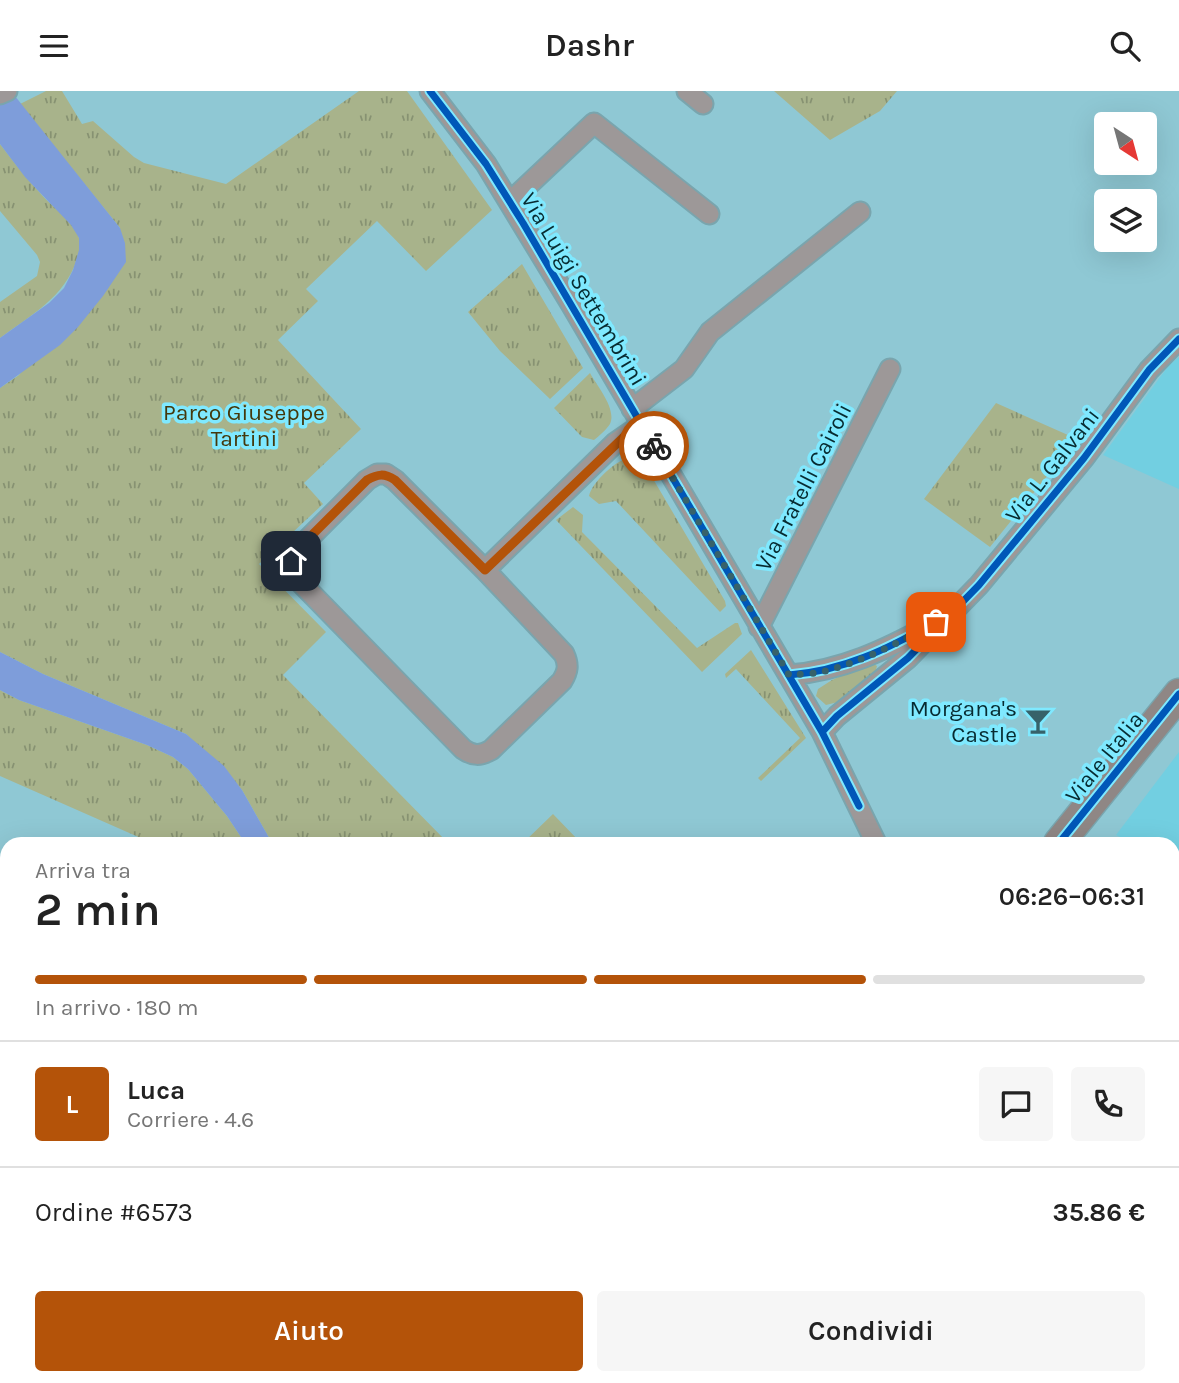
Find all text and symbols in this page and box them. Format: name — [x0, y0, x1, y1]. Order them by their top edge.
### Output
icon: menu — [35, 27, 73, 65]
text: Dashr — [545, 27, 634, 64]
icon: search — [1106, 27, 1144, 65]
north arrow — [1094, 112, 1157, 175]
map controls — [1094, 112, 1157, 252]
street label: Via Luigi Settembrini — [515, 188, 652, 391]
button: layers — [1094, 189, 1157, 252]
park label: Parco Giuseppe Tartini — [163, 399, 325, 452]
street label: Via Fratelli Cairoli — [750, 399, 857, 576]
street label: Via L. Galvani — [1000, 403, 1105, 528]
courier — [619, 411, 689, 481]
icon: bike — [635, 427, 673, 465]
pin — [261, 531, 321, 591]
icon: home — [272, 542, 310, 580]
pin — [906, 592, 966, 652]
icon: bag — [917, 603, 955, 641]
place label: Morgana's Castle — [910, 695, 1017, 748]
bar icon: Morgana's Castle — [1023, 706, 1053, 736]
street label: Viale Italia — [1059, 706, 1149, 809]
text: Arriva tra — [35, 857, 131, 884]
text: 06:26–06:31 — [999, 881, 1145, 912]
text: 2 min — [35, 883, 161, 937]
text: In arrivo · 180 m — [35, 994, 198, 1021]
button: chat — [979, 1067, 1053, 1141]
button: phone — [1071, 1067, 1145, 1141]
text: Luca — [127, 1075, 185, 1106]
text: L — [66, 1089, 78, 1120]
text: Corriere · 4.6 — [127, 1106, 254, 1133]
text: Ordine #6573 — [35, 1197, 193, 1228]
text: 35.86 € — [1052, 1197, 1145, 1228]
button: Aiuto — [35, 1291, 583, 1371]
button: Condividi — [597, 1291, 1145, 1371]

